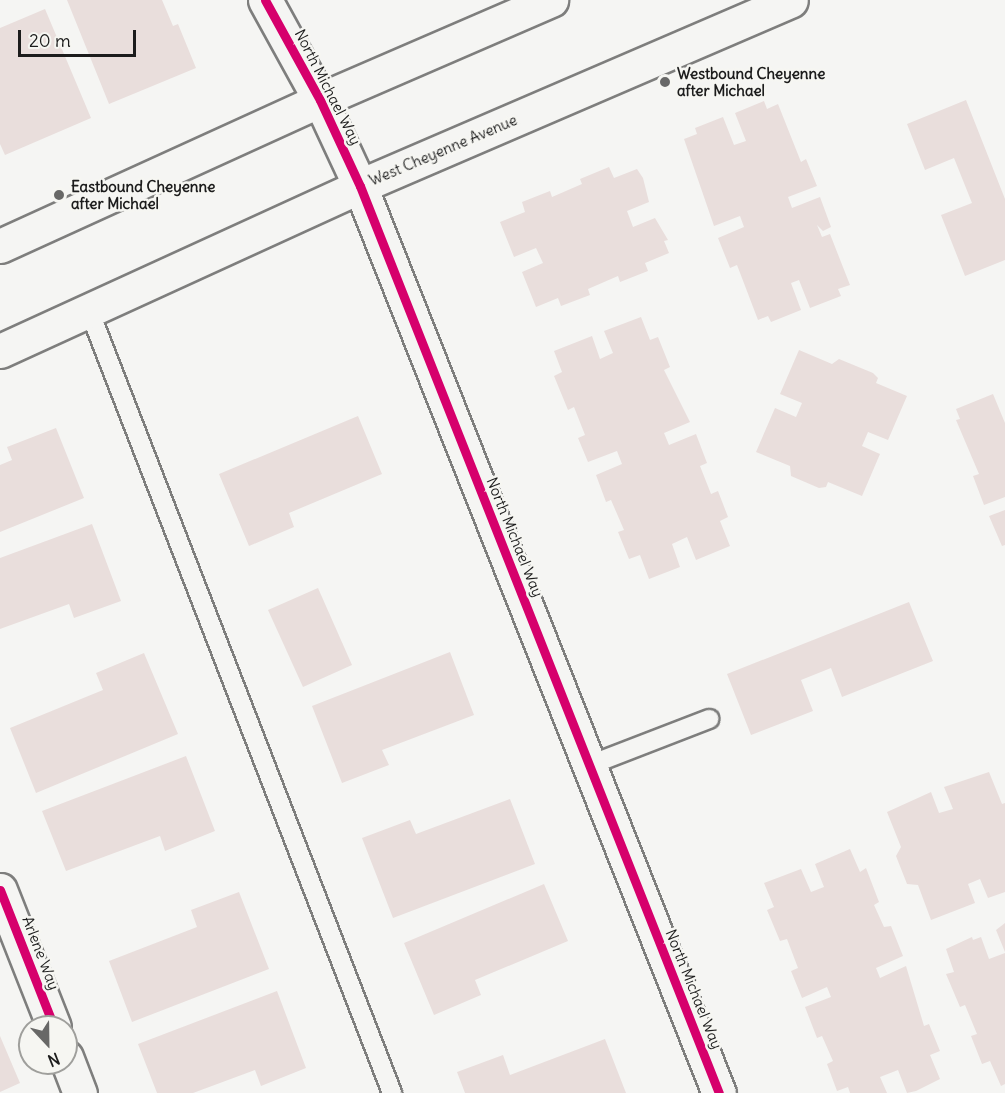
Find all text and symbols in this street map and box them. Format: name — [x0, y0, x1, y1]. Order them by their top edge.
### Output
scale bar — [21, 18, 140, 56]
street label: North Michael Way — [291, 26, 365, 148]
text: 20 m — [29, 29, 71, 52]
place label: Westbound Cheyenne after Michael — [677, 64, 825, 99]
marker: Westbound Cheyenne after Michael — [658, 75, 672, 89]
street label: West Cheyenne Avenue — [366, 111, 520, 189]
place label: Eastbound Cheyenne after Michael — [71, 177, 215, 212]
marker: Eastbound Cheyenne after Michael — [52, 188, 66, 202]
street label: North Michael Way — [483, 475, 547, 599]
street label: Arlene Way — [19, 914, 63, 992]
street label: North Michael Way — [662, 927, 726, 1051]
north arrow — [18, 1015, 78, 1075]
text: N — [45, 1048, 63, 1071]

